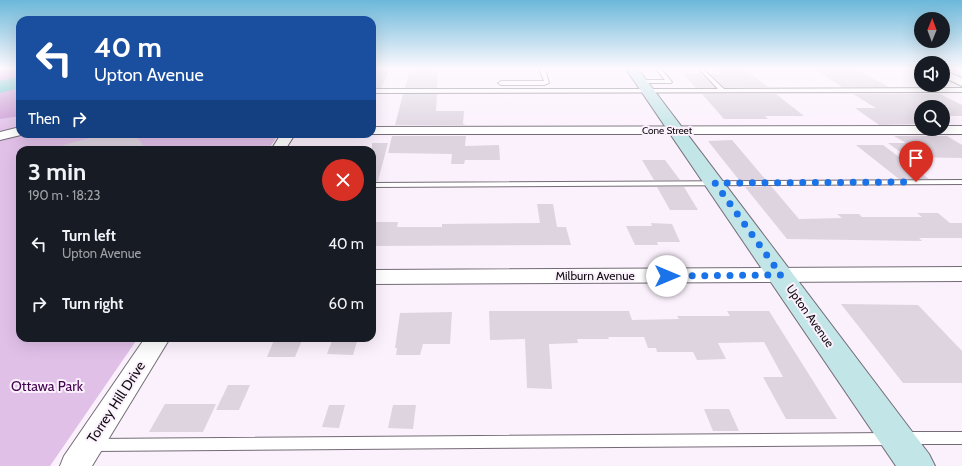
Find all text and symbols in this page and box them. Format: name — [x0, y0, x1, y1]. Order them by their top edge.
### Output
north arrow — [914, 12, 950, 48]
map controls — [914, 12, 950, 136]
text: 40 m — [94, 30, 162, 64]
icon: left — [28, 32, 80, 84]
button: sound — [914, 56, 950, 92]
text: Upton Avenue — [94, 64, 204, 86]
button: search — [914, 100, 950, 136]
icon: right — [68, 108, 90, 130]
text: Then — [28, 110, 60, 128]
street label: Cone Street — [642, 124, 693, 137]
pin — [899, 141, 933, 182]
icon: arrive — [905, 147, 927, 169]
text: 3 min — [28, 157, 86, 186]
button: close — [322, 159, 364, 201]
text: 190 m · 18:23 — [28, 187, 101, 203]
text: Turn left — [62, 227, 116, 245]
icon: left — [28, 233, 50, 255]
text: 40 m — [328, 235, 364, 253]
text: Upton Avenue — [62, 245, 141, 261]
position arrow — [646, 255, 688, 297]
street label: Milburn Avenue — [555, 268, 635, 283]
street label: Upton Avenue — [783, 281, 838, 350]
icon: right — [28, 293, 50, 315]
text: Turn right — [62, 295, 123, 313]
text: 60 m — [328, 295, 364, 313]
street label: Torrey Hill Drive — [83, 358, 149, 446]
park label: Ottawa Park — [11, 377, 84, 395]

